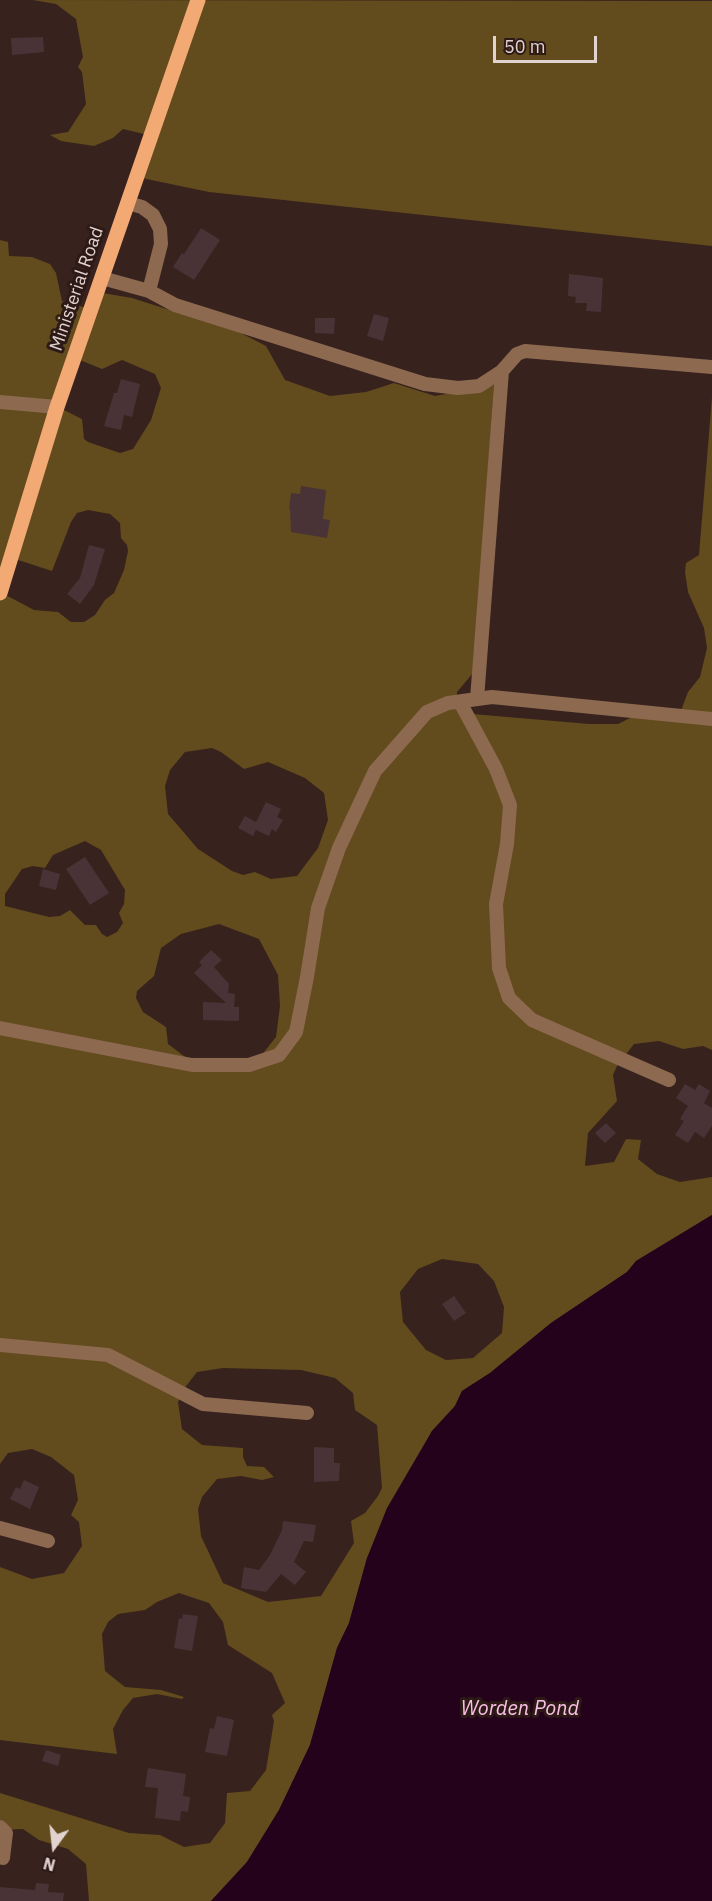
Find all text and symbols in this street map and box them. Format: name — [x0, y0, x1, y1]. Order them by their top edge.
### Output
scale bar — [496, 24, 600, 62]
text: 50 m — [504, 35, 546, 58]
street label: Ministerial Road — [46, 224, 108, 354]
water label: Worden Pond — [461, 1697, 579, 1721]
north arrow — [24, 1817, 84, 1877]
text: N — [41, 1853, 58, 1876]

